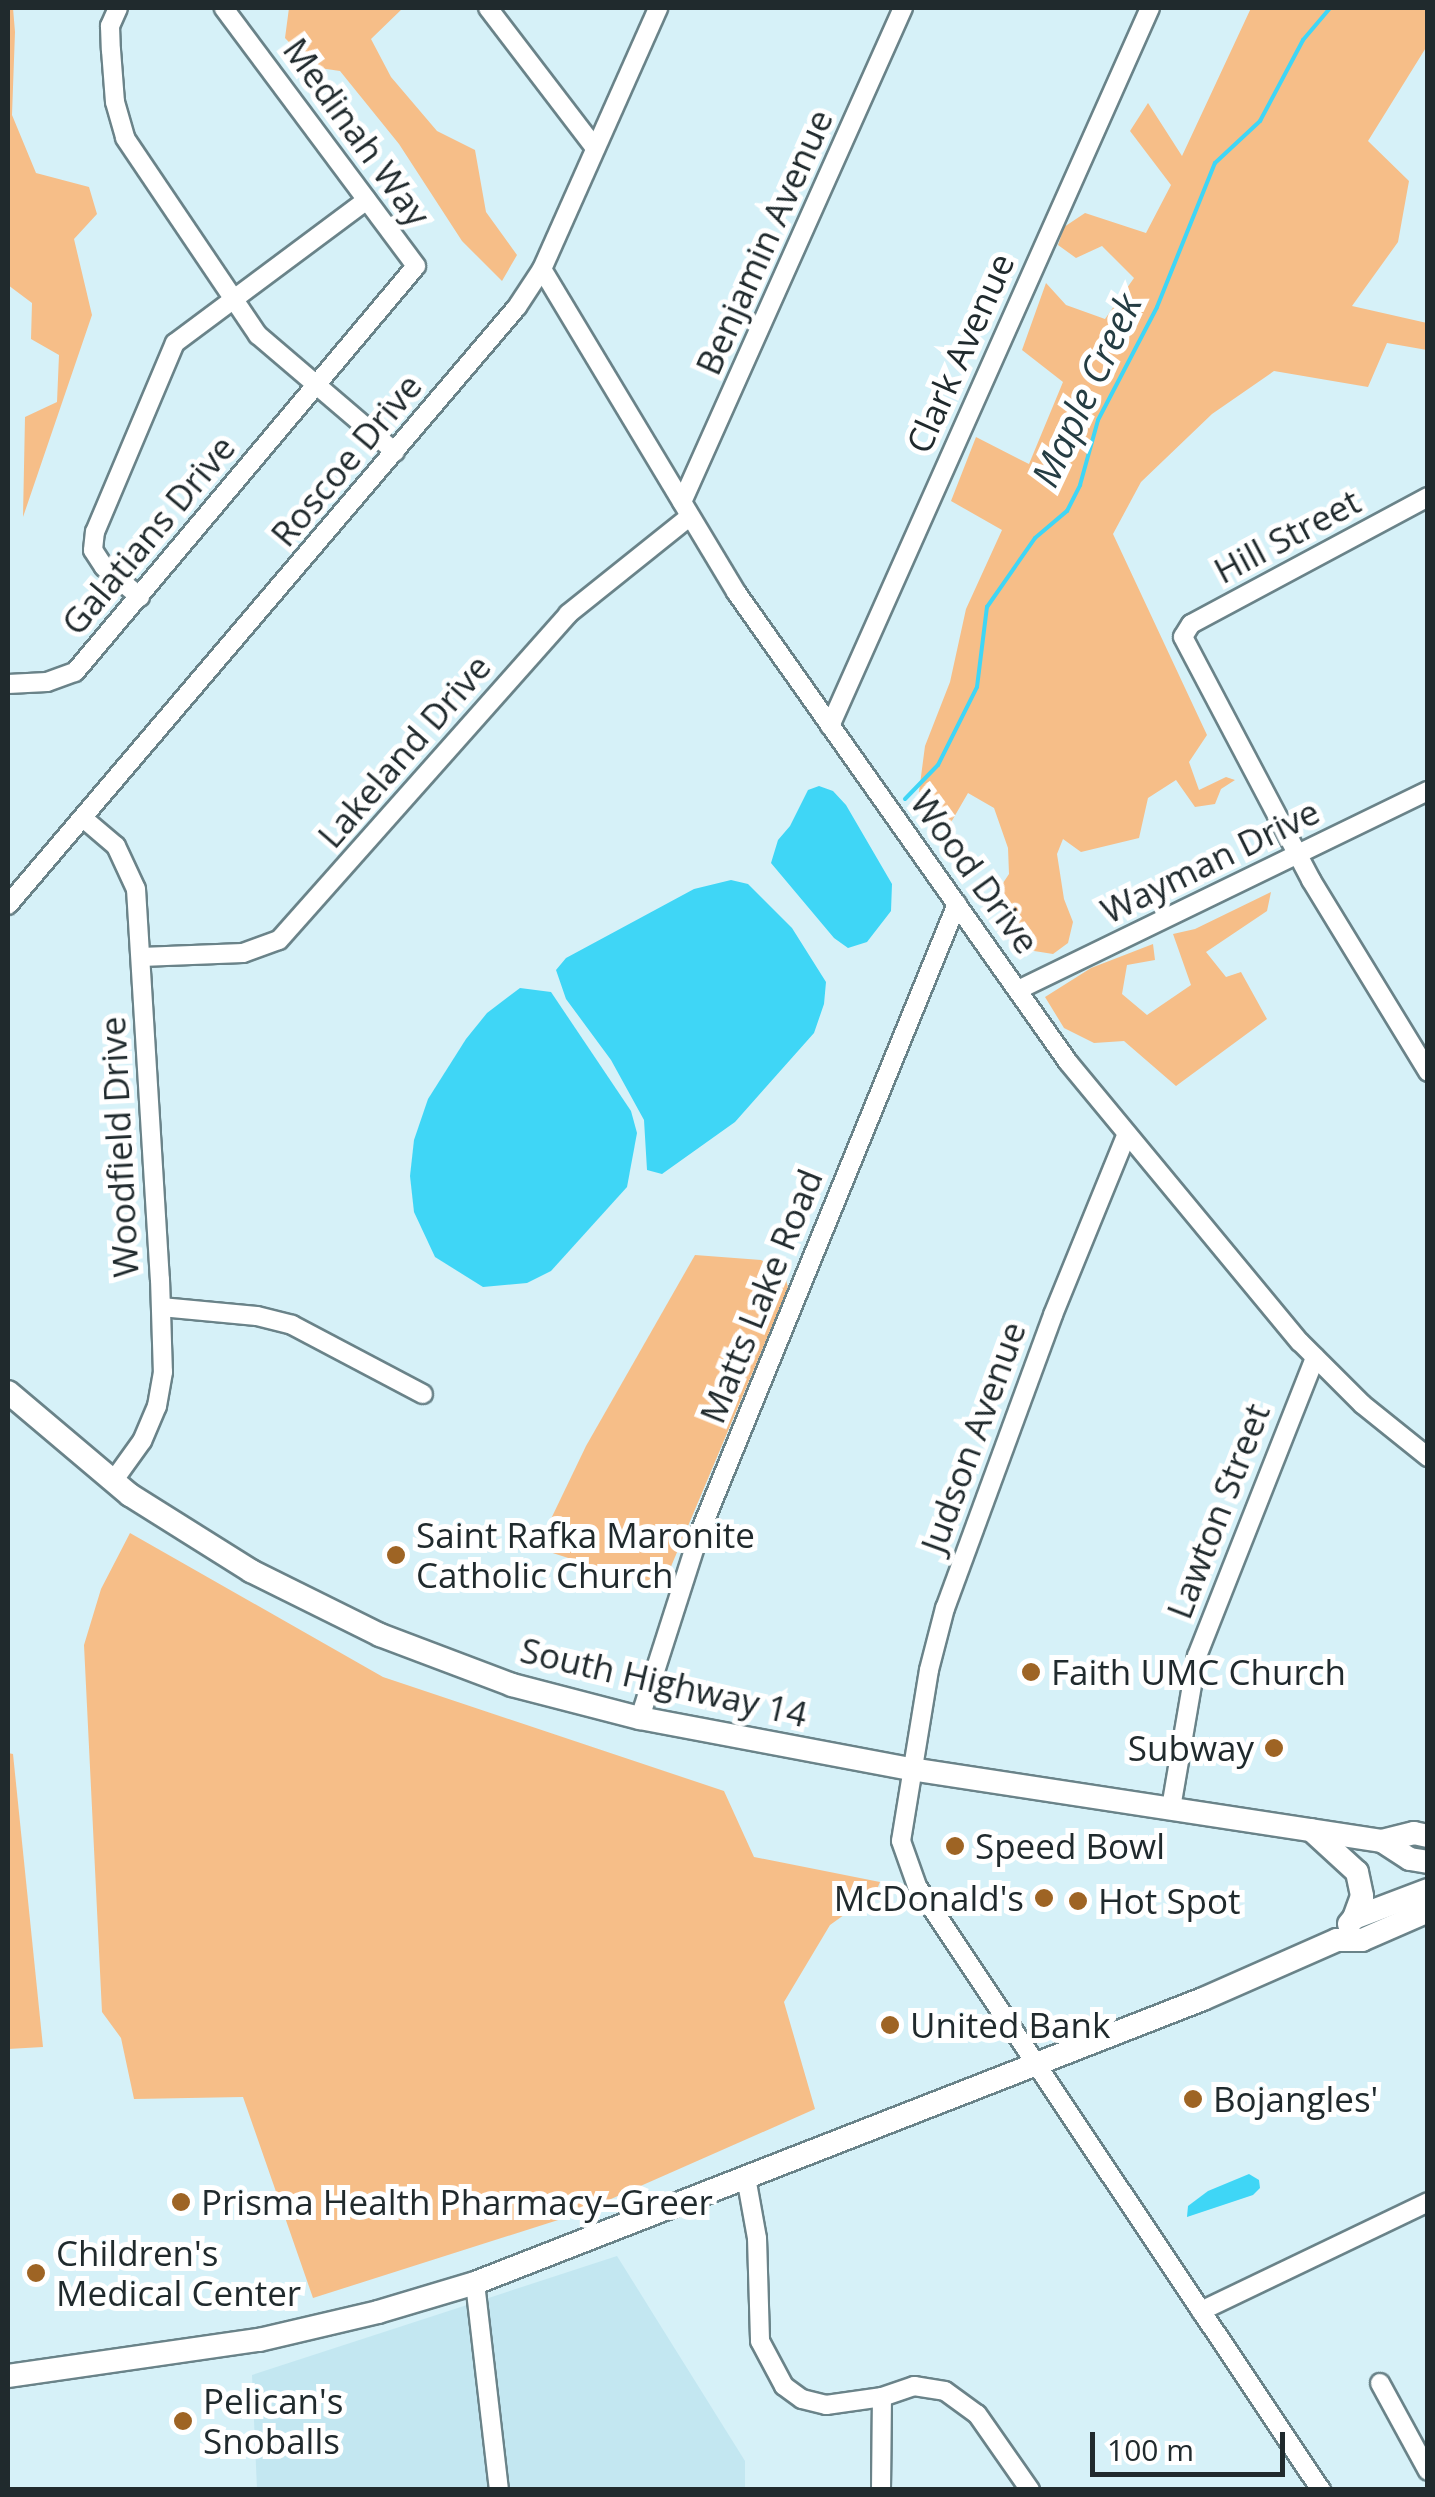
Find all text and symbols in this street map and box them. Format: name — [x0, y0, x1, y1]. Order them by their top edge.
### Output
street label: Medinah Way — [275, 30, 439, 234]
street label: Benjamin Avenue — [687, 103, 841, 381]
street label: Clark Avenue — [897, 247, 1023, 459]
water label: Maple Creek — [1022, 286, 1150, 494]
street label: Roscoe Drive — [262, 365, 430, 555]
street label: Galatians Drive — [53, 427, 243, 643]
street label: Hill Street — [1207, 480, 1367, 592]
street label: Lakeland Drive — [309, 646, 499, 856]
street label: Wood Drive — [902, 783, 1048, 961]
street label: Wayman Drive — [1094, 790, 1326, 932]
street label: Woodfield Drive — [91, 1016, 147, 1278]
street label: Matts Lake Road — [691, 1163, 831, 1429]
street label: Judson Avenue — [912, 1316, 1034, 1558]
street label: Lawton Street — [1158, 1398, 1278, 1624]
place label: Saint Rafka Maronite Catholic Church — [416, 1514, 755, 1596]
marker: Saint Rafka Maronite Catholic Church — [385, 1544, 407, 1566]
street label: South Highway 14 — [516, 1629, 812, 1735]
place label: Faith UMC Church — [1051, 1651, 1346, 1693]
marker: Faith UMC Church — [1020, 1661, 1042, 1683]
place label: Subway — [1128, 1727, 1254, 1769]
marker: Subway — [1263, 1737, 1285, 1759]
place label: Speed Bowl — [975, 1825, 1165, 1867]
marker: Speed Bowl — [944, 1835, 966, 1857]
place label: McDonald's — [834, 1877, 1024, 1919]
place label: Hot Spot — [1098, 1880, 1241, 1922]
marker: McDonald's — [1033, 1887, 1055, 1909]
marker: Hot Spot — [1067, 1890, 1089, 1912]
place label: United Bank — [910, 2004, 1110, 2046]
marker: United Bank — [879, 2014, 901, 2036]
place label: Bojangles' — [1213, 2078, 1378, 2120]
marker: Bojangles' — [1182, 2088, 1204, 2110]
place label: Prisma Health Pharmacy–Greer — [201, 2181, 713, 2223]
marker: Prisma Health Pharmacy–Greer — [170, 2191, 192, 2213]
place label: Children's Medical Center — [56, 2232, 301, 2314]
marker: Children's Medical Center — [25, 2262, 47, 2284]
place label: Pelican's Snoballs — [203, 2380, 343, 2462]
marker: Pelican's Snoballs — [172, 2410, 194, 2432]
scale bar — [1095, 2412, 1290, 2474]
text: 100 m — [1107, 2429, 1194, 2470]

